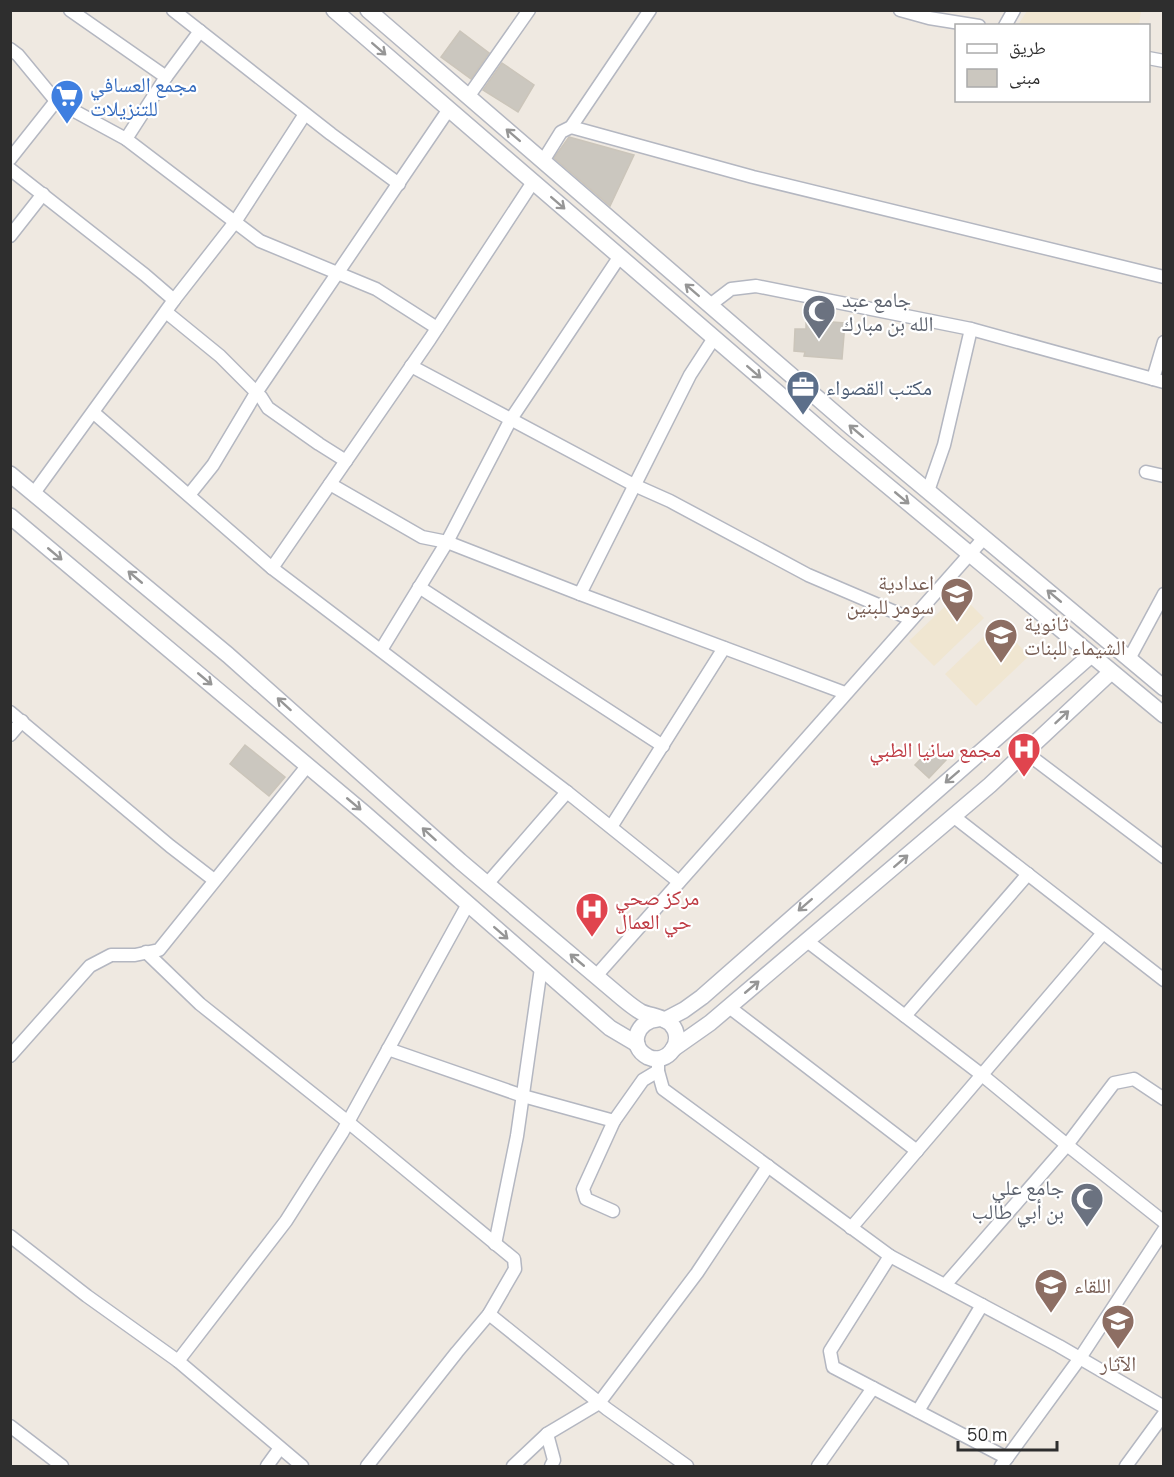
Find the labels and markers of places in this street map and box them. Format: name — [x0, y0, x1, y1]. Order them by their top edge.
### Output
place label: مجمع العسافي للتنزيلات — [90, 70, 197, 122]
supermarket icon: مجمع العسافي للتنزيلات — [49, 78, 85, 125]
place label: جامع عبد الله بن مبارك — [842, 285, 933, 337]
mosque icon: جامع عبد الله بن مبارك — [801, 293, 837, 340]
office icon: مكتب القصواء — [785, 369, 821, 416]
place label: مكتب القصواء — [826, 373, 932, 401]
place label: اعدادية سومر للبنين — [846, 568, 934, 620]
school or university icon: اعدادية سومر للبنين — [939, 576, 975, 623]
place label: ثانوية الشيماء للبنات — [1024, 609, 1126, 661]
school or university icon: ثانوية الشيماء للبنات — [983, 617, 1019, 664]
hospital icon: مجمع سانيا الطبي — [1006, 731, 1042, 778]
place label: مجمع سانيا الطبي — [869, 735, 1001, 766]
place label: مركز صحي حي العمال — [615, 883, 699, 938]
hospital icon: مركز صحي حي العمال — [574, 891, 610, 938]
place label: جامع علي بن أبي طالب — [972, 1173, 1064, 1228]
mosque icon: جامع علي بن أبي طالب — [1069, 1181, 1105, 1228]
school or university icon: اللقاء — [1033, 1267, 1069, 1314]
place label: اللقاء — [1074, 1271, 1111, 1299]
school or university icon: الآثار — [1100, 1303, 1136, 1350]
place label: الآثار — [1099, 1349, 1136, 1377]

